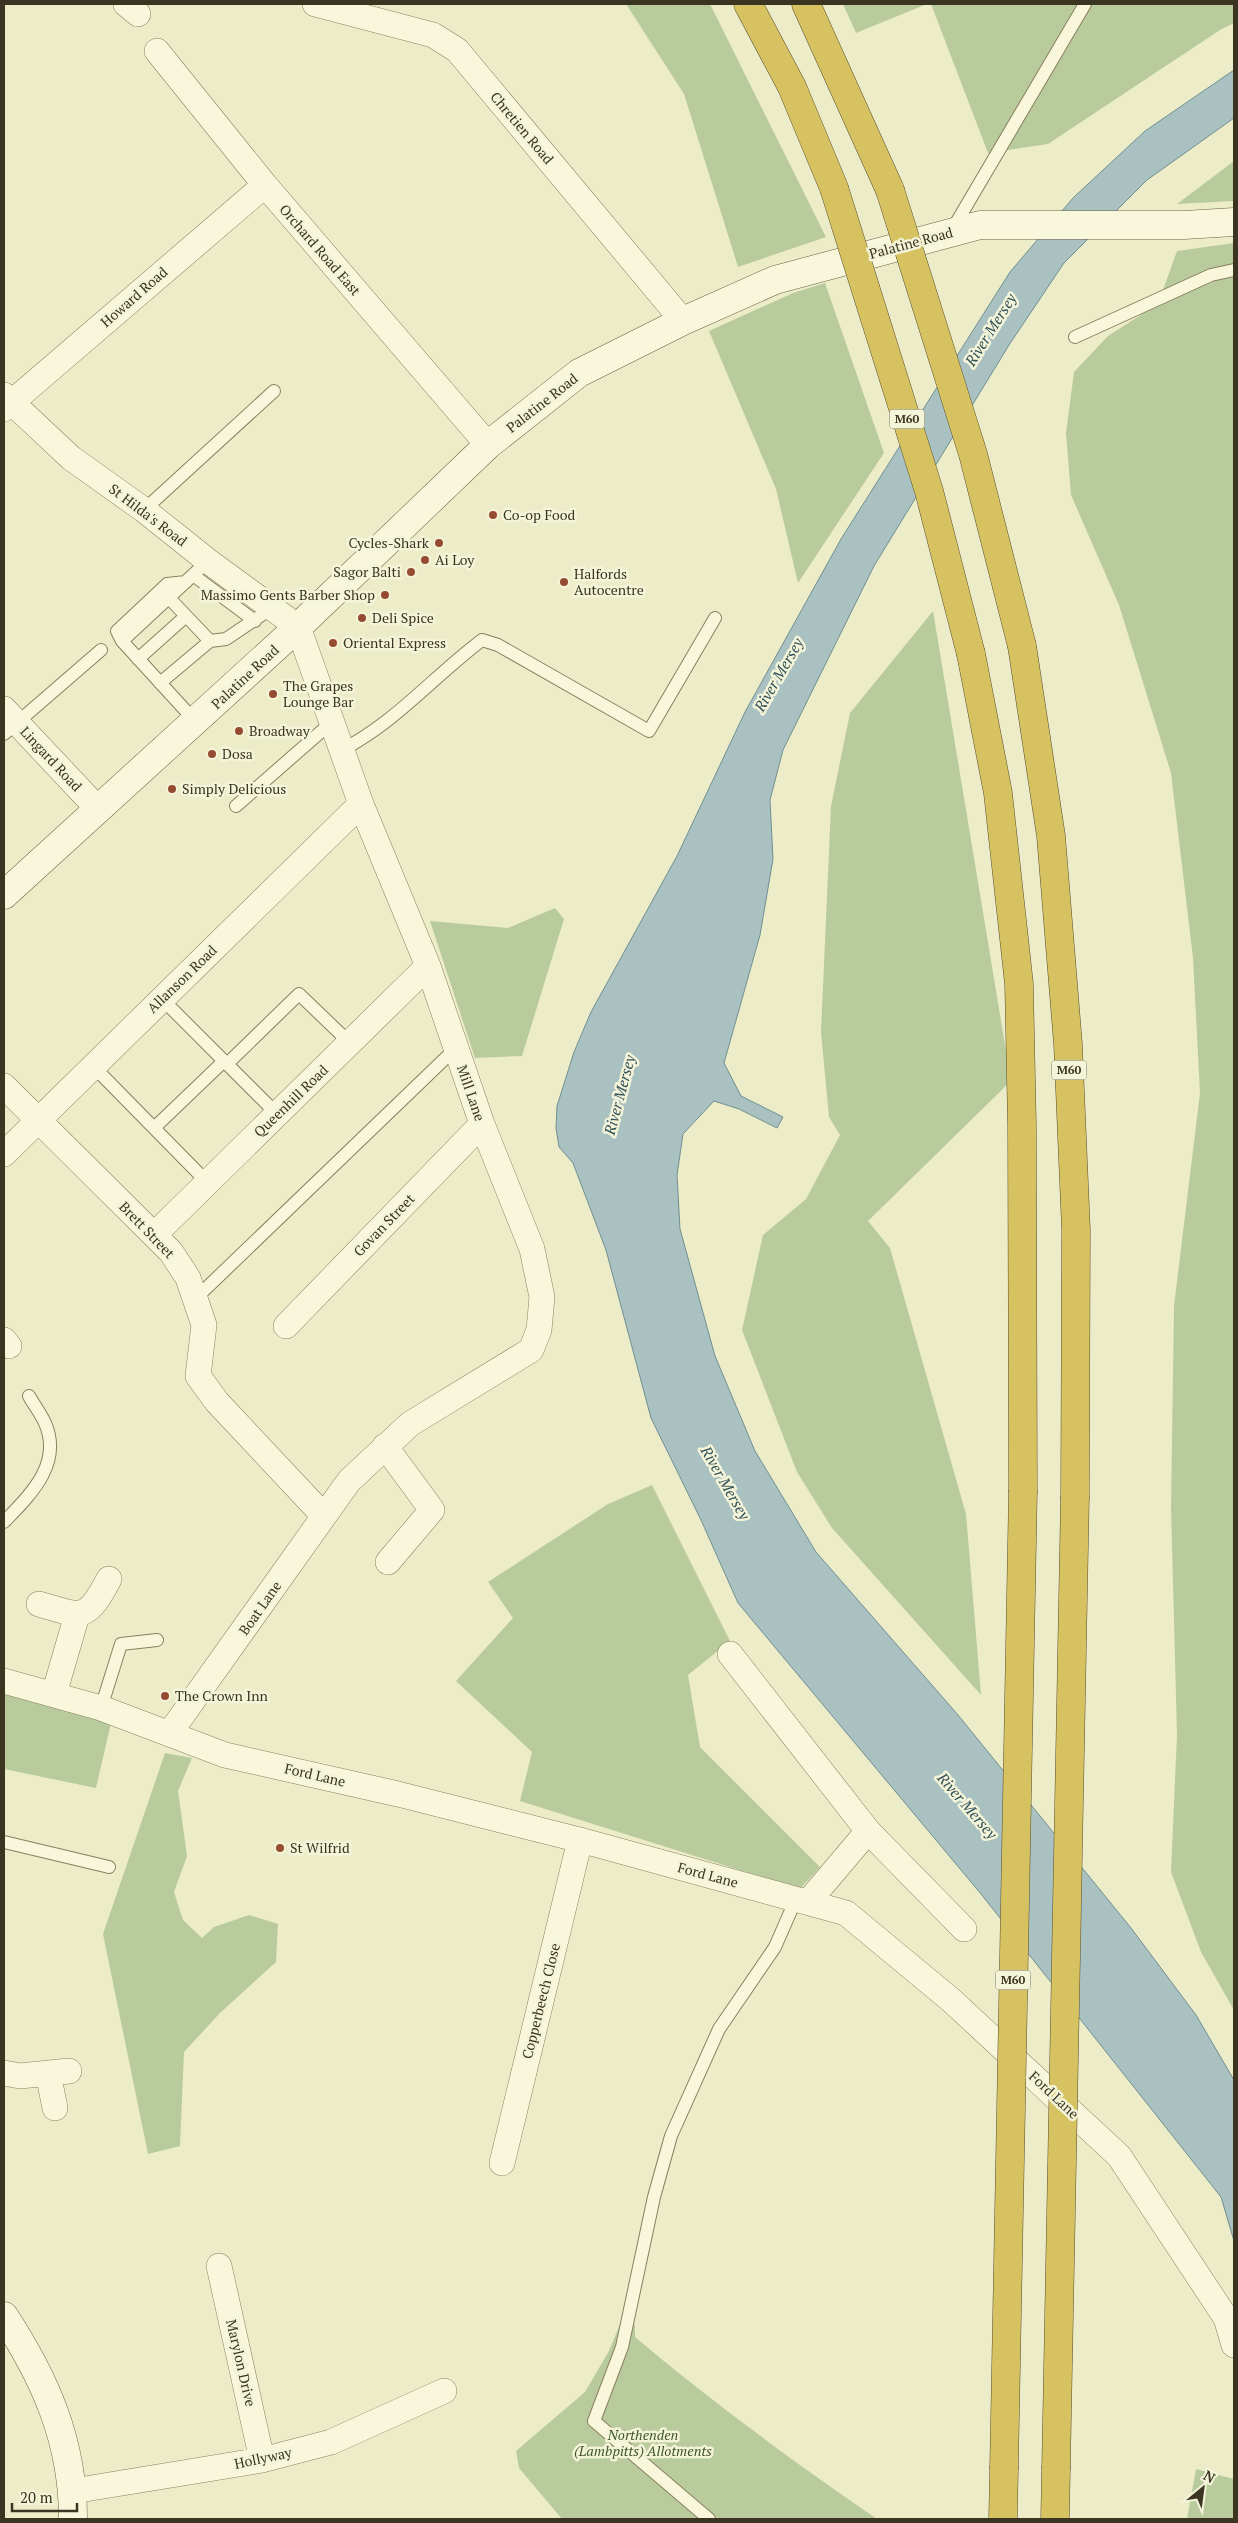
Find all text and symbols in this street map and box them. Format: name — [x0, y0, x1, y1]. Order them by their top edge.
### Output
street label: Chretien Road — [486, 87, 558, 168]
street label: Orchard Road East — [275, 200, 366, 300]
street label: Palatine Road — [867, 222, 955, 263]
street label: Howard Road — [96, 262, 171, 331]
water label: River Mersey — [959, 289, 1021, 370]
street label: Palatine Road — [502, 368, 582, 437]
road number: M60 — [890, 409, 924, 428]
street label: St Hilda's Road — [105, 479, 191, 550]
place label: Co-op Food — [503, 505, 576, 524]
marker: Co-op Food — [487, 509, 499, 521]
place label: Cycles-Shark — [348, 533, 430, 552]
marker: Cycles-Shark — [433, 537, 445, 549]
place label: Ai Loy — [435, 550, 475, 569]
marker: Ai Loy — [419, 554, 431, 566]
place label: Sagor Balti — [333, 562, 401, 581]
place label: Halfords Autocentre — [574, 564, 644, 599]
marker: Sagor Balti — [405, 566, 417, 578]
marker: Halfords Autocentre — [558, 576, 570, 588]
place label: Massimo Gents Barber Shop — [201, 585, 375, 604]
marker: Massimo Gents Barber Shop — [379, 589, 391, 601]
place label: Deli Spice — [372, 608, 434, 627]
marker: Deli Spice — [356, 612, 368, 624]
place label: Oriental Express — [343, 633, 446, 652]
water label: River Mersey — [749, 633, 808, 716]
marker: Oriental Express — [327, 637, 339, 649]
street label: Palatine Road — [207, 640, 283, 713]
place label: The Grapes Lounge Bar — [283, 676, 354, 711]
marker: The Grapes Lounge Bar — [267, 688, 279, 700]
place label: Broadway — [249, 721, 311, 740]
street label: Lingard Road — [16, 722, 87, 795]
marker: Broadway — [233, 725, 245, 737]
place label: Dosa — [222, 744, 253, 763]
marker: Dosa — [206, 748, 218, 760]
place label: Simply Delicious — [182, 779, 286, 798]
marker: Simply Delicious — [166, 783, 178, 795]
street label: Allanson Road — [143, 940, 221, 1017]
water label: River Mersey — [599, 1052, 640, 1138]
street label: Queenhill Road — [249, 1060, 332, 1141]
road number: M60 — [1052, 1060, 1086, 1080]
street label: Mill Lane — [453, 1062, 490, 1123]
street label: Govan Street — [349, 1189, 419, 1260]
street label: Brett Street — [115, 1197, 180, 1263]
water label: River Mersey — [696, 1441, 756, 1524]
street label: Boat Lane — [234, 1577, 285, 1639]
place label: The Crown Inn — [175, 1686, 268, 1705]
marker: The Crown Inn — [159, 1690, 171, 1702]
street label: Ford Lane — [283, 1758, 347, 1791]
water label: River Mersey — [933, 1767, 1003, 1844]
place label: St Wilfrid — [290, 1838, 350, 1857]
marker: St Wilfrid — [274, 1842, 286, 1854]
street label: Ford Lane — [676, 1857, 741, 1892]
street label: Copperbeech Close — [517, 1941, 564, 2061]
road number: M60 — [996, 1970, 1030, 1990]
street label: Ford Lane — [1025, 2067, 1084, 2123]
street label: Marylon Drive — [222, 2317, 261, 2408]
park label: Northenden (Lambpitts) Allotments — [574, 2425, 712, 2460]
street label: Hollyway — [232, 2442, 294, 2473]
north arrow — [1178, 2463, 1228, 2513]
text: N — [1200, 2465, 1219, 2487]
scale bar — [12, 2480, 78, 2512]
text: 20 m — [20, 2487, 53, 2507]

